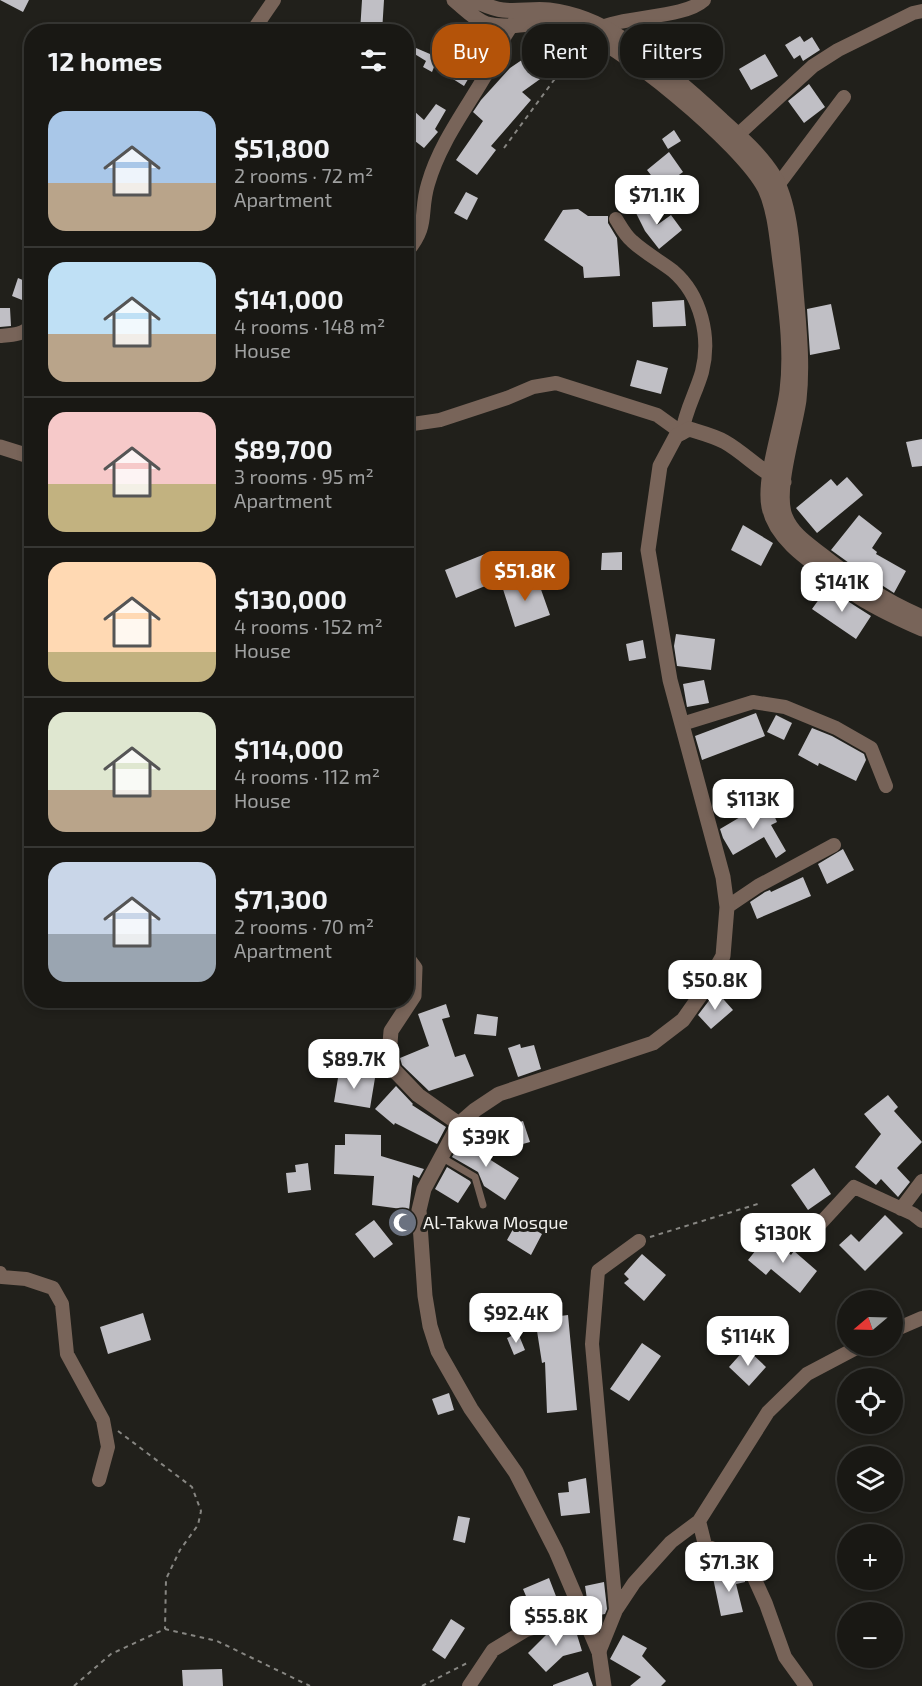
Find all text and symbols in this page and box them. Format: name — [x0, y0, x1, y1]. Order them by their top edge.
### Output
chip: Buy — [432, 24, 510, 78]
chip: Rent — [522, 24, 608, 78]
chip: Filters — [620, 24, 723, 78]
icon: filters — [357, 44, 390, 77]
text: 12 homes — [48, 45, 162, 76]
text: $51,800 — [234, 132, 330, 163]
icon: home — [96, 135, 168, 207]
text: 2 rooms · 72 m² — [234, 163, 373, 187]
pin: $71.1K — [608, 175, 706, 226]
text: $71.1K — [629, 182, 685, 206]
text: Apartment — [234, 187, 332, 211]
text: $141,000 — [234, 283, 344, 314]
icon: home — [96, 286, 168, 358]
text: 4 rooms · 148 m² — [234, 314, 385, 338]
text: House — [234, 338, 291, 362]
text: $89,700 — [234, 433, 333, 464]
icon: home — [96, 436, 168, 508]
text: 3 rooms · 95 m² — [234, 464, 374, 488]
text: Apartment — [234, 488, 332, 512]
pin: $51.8K — [476, 551, 574, 602]
text: $51.8K — [494, 558, 556, 582]
pin: $141K — [800, 562, 884, 613]
text: $141K — [815, 569, 869, 593]
text: $130,000 — [234, 583, 347, 614]
icon: home — [96, 586, 168, 658]
text: 4 rooms · 152 m² — [234, 614, 383, 638]
text: House — [234, 638, 291, 662]
text: $114,000 — [234, 733, 344, 764]
icon: home — [96, 736, 168, 808]
text: 4 rooms · 112 m² — [234, 764, 380, 788]
pin: $113K — [711, 779, 795, 830]
text: $113K — [727, 786, 779, 810]
text: House — [234, 788, 291, 812]
text: $71,300 — [234, 883, 328, 914]
icon: home — [96, 886, 168, 958]
text: 2 rooms · 70 m² — [234, 914, 374, 938]
text: Apartment — [234, 938, 332, 962]
pin: $50.8K — [666, 960, 764, 1011]
text: $50.8K — [682, 967, 748, 991]
pin: $89.7K — [305, 1039, 403, 1090]
text: $89.7K — [322, 1046, 386, 1070]
pin: $39K — [450, 1117, 522, 1168]
text: $39K — [462, 1124, 510, 1148]
mosque icon: Al-Takwa Mosque — [386, 1206, 418, 1238]
place label: Al-Takwa Mosque — [423, 1211, 568, 1233]
pin: $130K — [741, 1213, 825, 1264]
text: $130K — [755, 1220, 811, 1244]
north arrow — [837, 1290, 903, 1356]
map controls — [837, 1290, 903, 1668]
pin: $92.4K — [467, 1293, 565, 1344]
text: $92.4K — [483, 1300, 549, 1324]
pin: $114K — [706, 1316, 790, 1367]
text: $114K — [721, 1323, 775, 1347]
button: locate — [837, 1368, 903, 1434]
button: layers — [837, 1446, 903, 1512]
button: + — [837, 1524, 903, 1590]
pin: $71.3K — [680, 1542, 778, 1593]
text: $71.3K — [699, 1549, 759, 1573]
pin: $55.8K — [507, 1596, 605, 1647]
button: − — [837, 1602, 903, 1668]
text: $55.8K — [524, 1603, 588, 1627]

